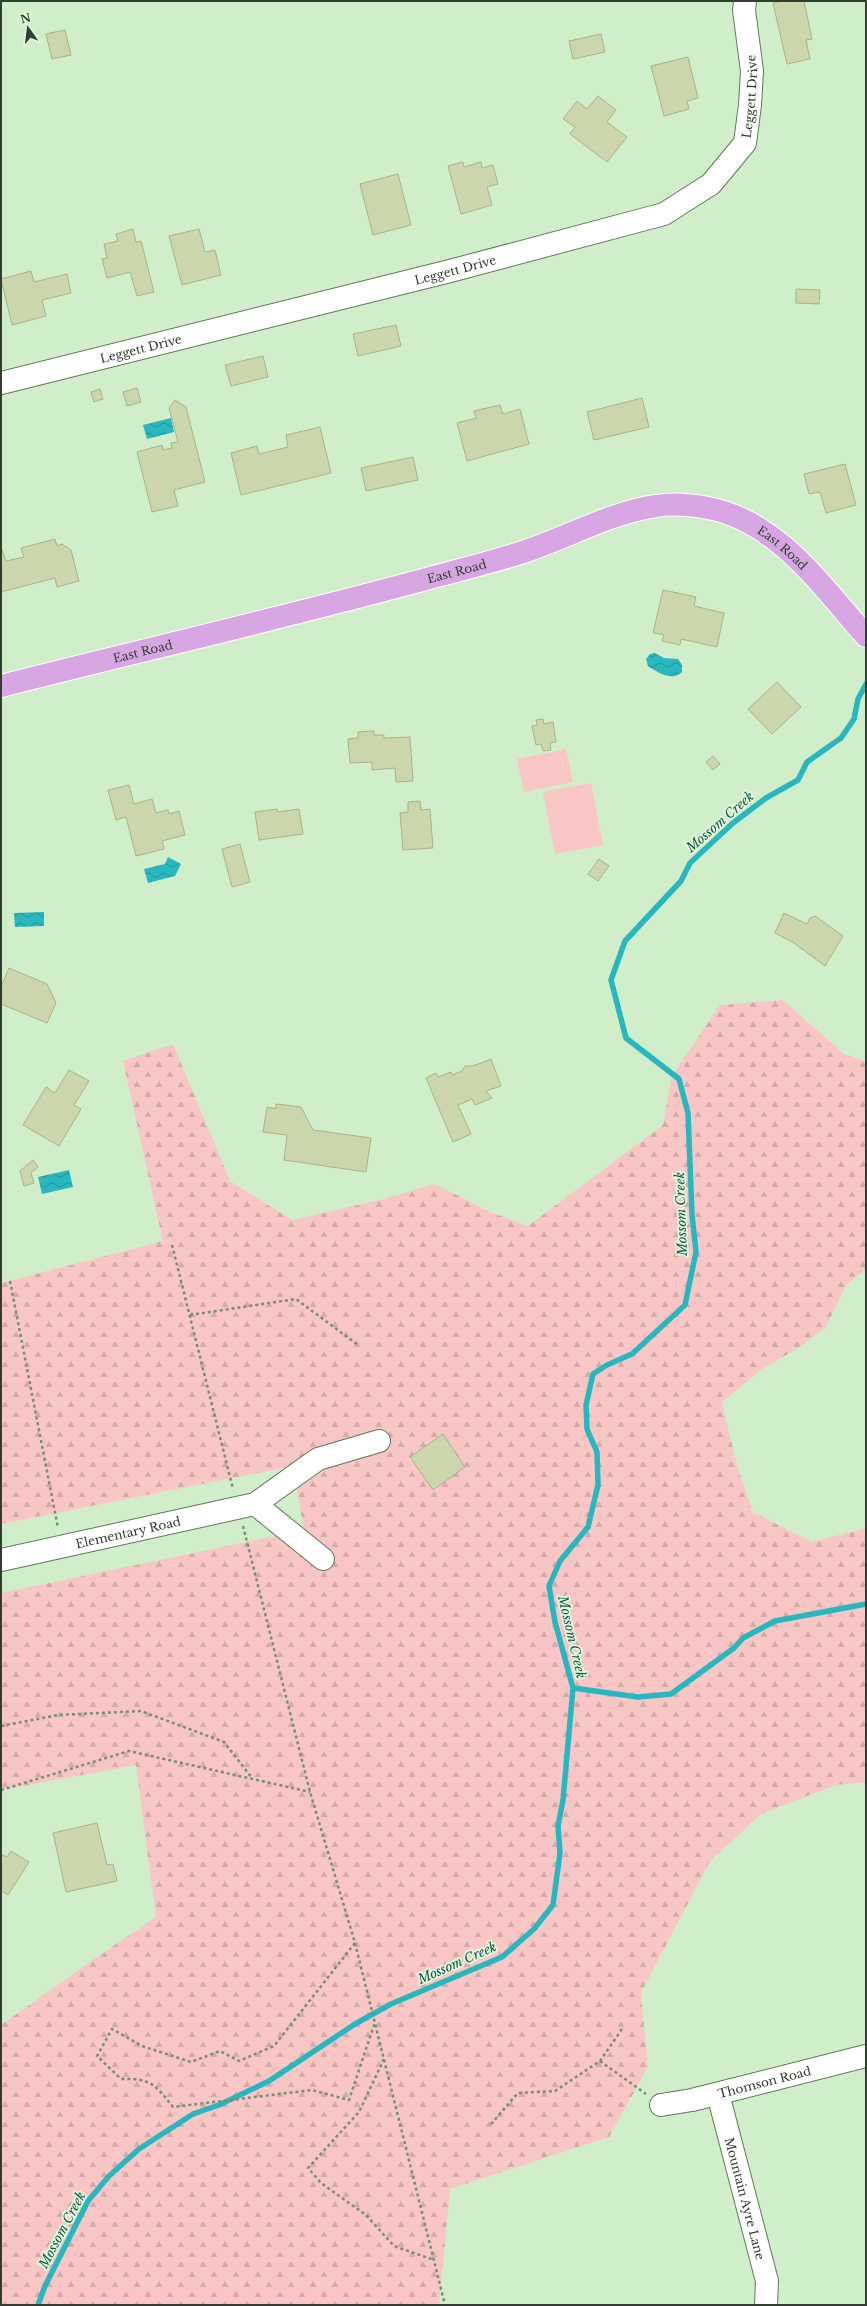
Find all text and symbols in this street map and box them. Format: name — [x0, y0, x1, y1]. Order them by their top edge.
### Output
north arrow — [8, 8, 48, 48]
text: N — [19, 10, 33, 26]
street label: Leggett Drive — [738, 54, 760, 139]
street label: Leggett Drive — [413, 252, 498, 287]
street label: Leggett Drive — [98, 331, 183, 366]
street label: East Road — [755, 522, 811, 573]
street label: East Road — [425, 556, 488, 586]
street label: East Road — [111, 636, 174, 665]
water label: Mossom Creek — [682, 788, 758, 857]
water label: Mossom Creek — [671, 1171, 691, 1258]
street label: Elementary Road — [74, 1513, 182, 1551]
water label: Mossom Creek — [554, 1593, 590, 1680]
water label: Mossom Creek — [414, 1938, 499, 1988]
street label: Thomson Road — [716, 2063, 813, 2101]
street label: Mountain Ayre Lane — [722, 2136, 769, 2262]
water label: Mossom Creek — [34, 2188, 89, 2272]

